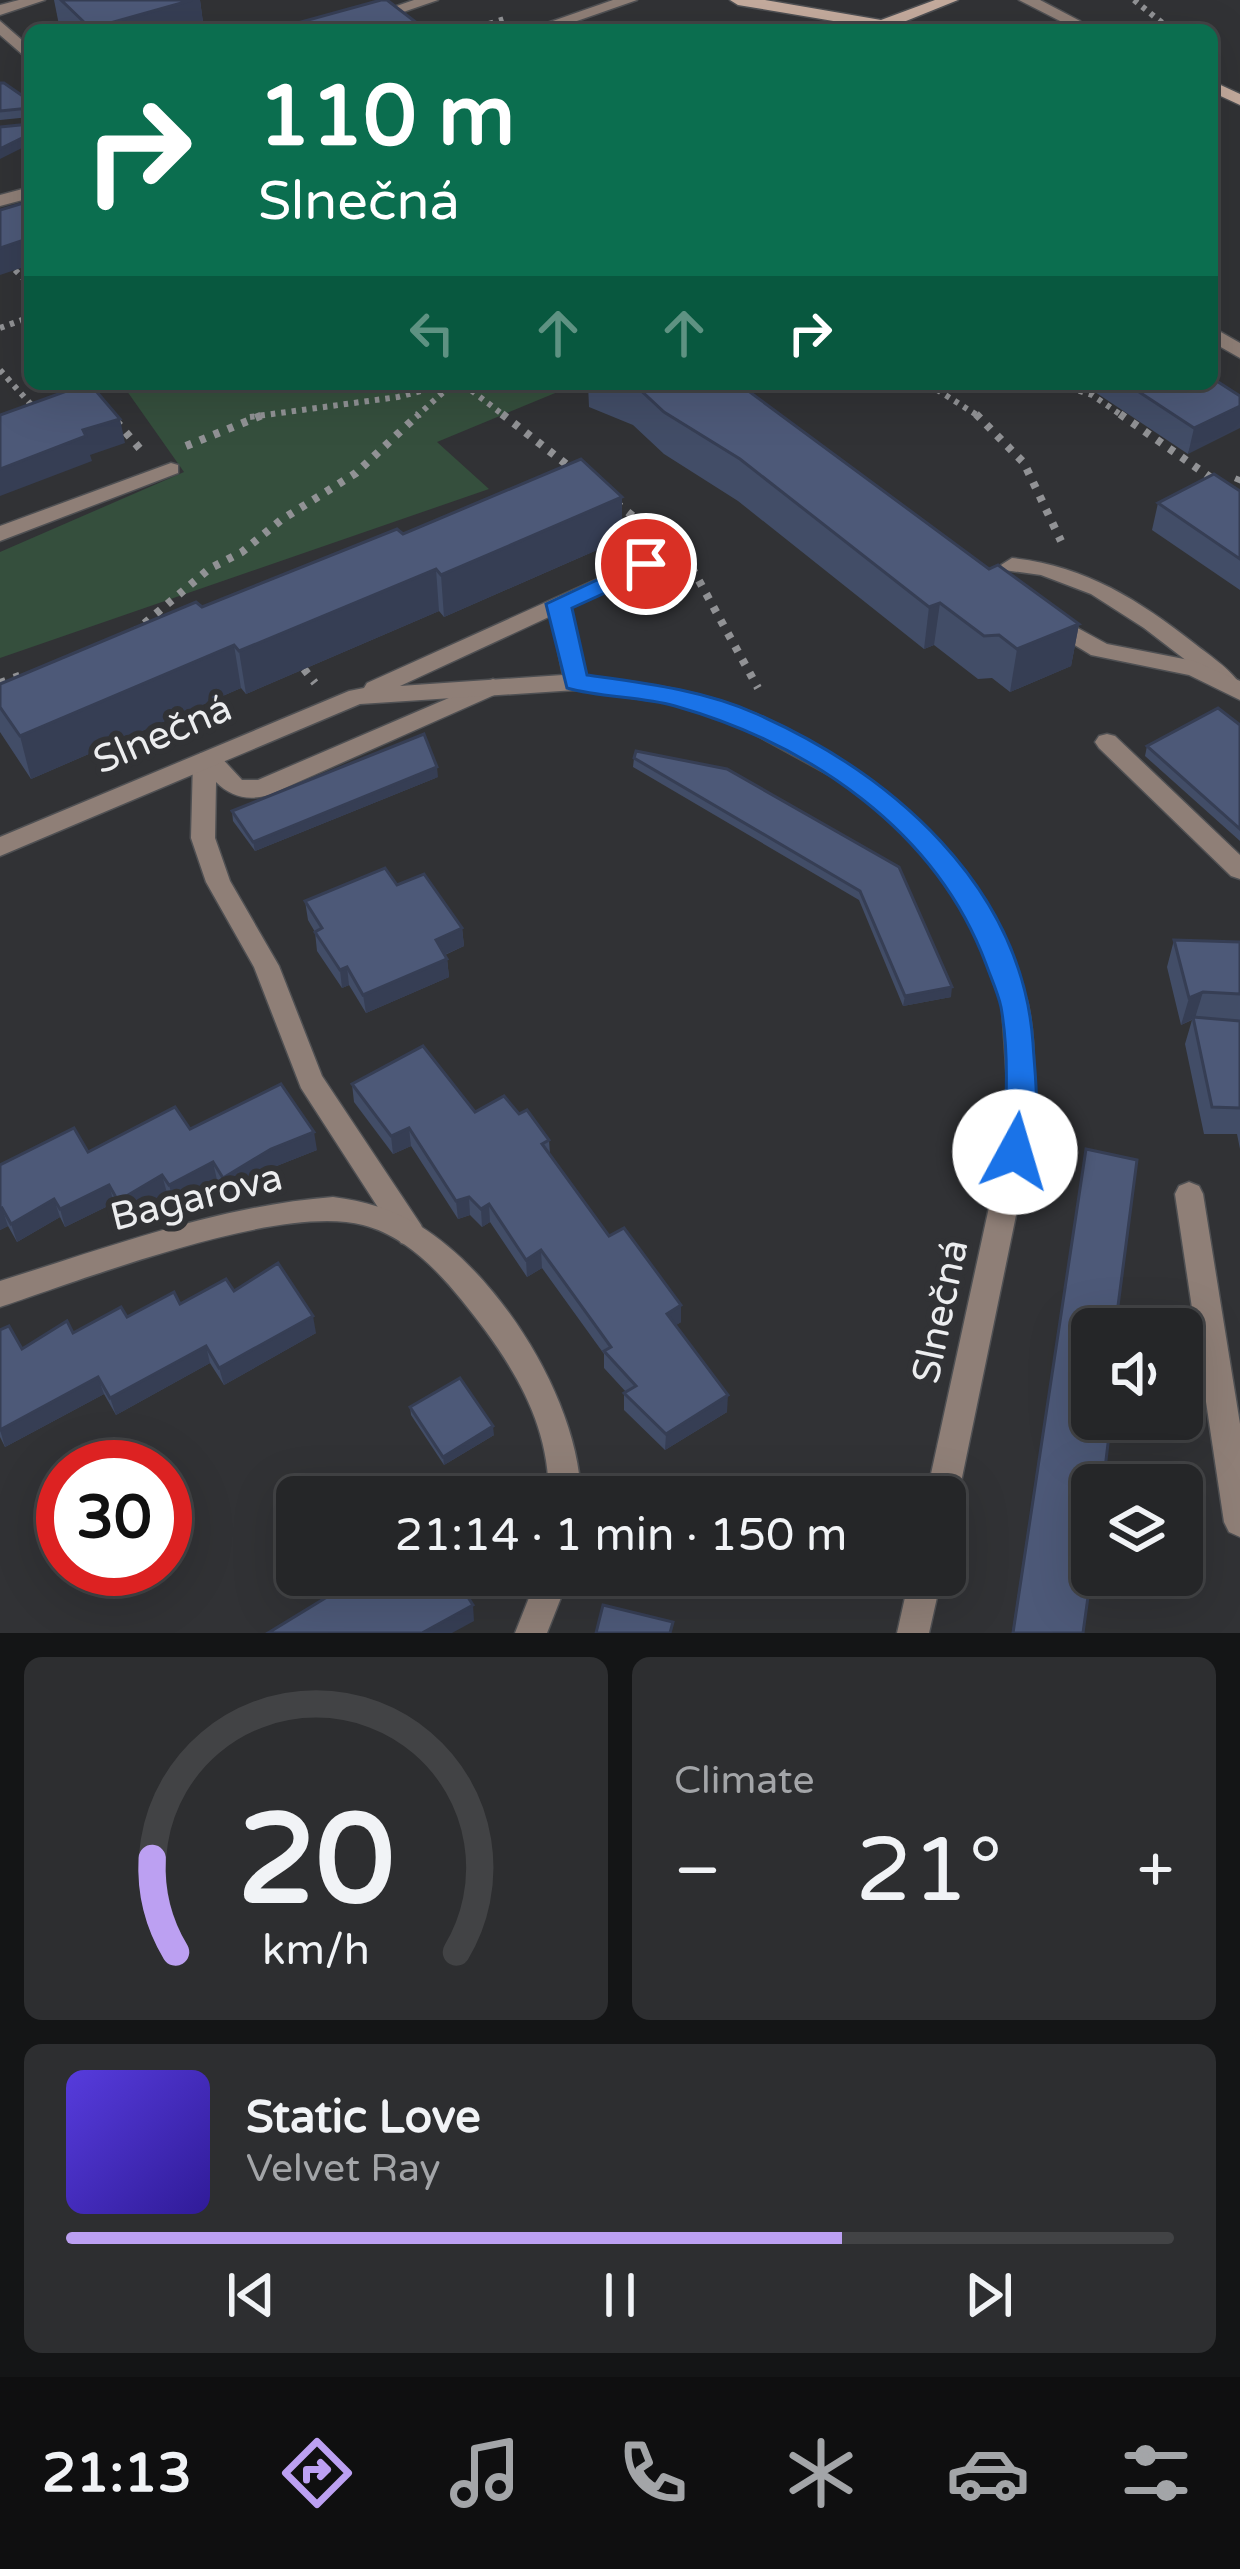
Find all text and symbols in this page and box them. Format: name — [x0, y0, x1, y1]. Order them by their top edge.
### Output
text: 110 m — [258, 67, 515, 168]
icon: right — [60, 72, 216, 228]
text: Slnečná — [258, 169, 460, 234]
icon: left — [399, 300, 465, 366]
icon: ahead — [525, 300, 591, 366]
icon: ahead — [651, 300, 717, 366]
icon: right — [777, 300, 843, 366]
pin — [595, 513, 697, 615]
icon: arrive — [613, 531, 679, 597]
street label: Slnečná — [86, 684, 239, 784]
position arrow — [952, 1089, 1078, 1215]
street label: Bagarova — [105, 1153, 287, 1242]
street label: Slnečná — [902, 1235, 979, 1387]
map controls — [1071, 1308, 1203, 1596]
button: sound — [1071, 1308, 1203, 1440]
speed limit sign: 30 — [36, 1440, 192, 1596]
button: layers — [1071, 1464, 1203, 1596]
text: 21:14 · 1 min · 150 m — [395, 1509, 847, 1563]
text: Climate — [674, 1757, 814, 1804]
text: 20 — [238, 1786, 394, 1937]
text: 21° — [855, 1817, 1002, 1926]
text: − — [674, 1831, 721, 1911]
text: + — [1137, 1831, 1174, 1911]
text: km/h — [262, 1924, 370, 1975]
text: Static Love — [246, 2091, 481, 2145]
text: Velvet Ray — [246, 2145, 441, 2192]
icon: previous — [218, 2262, 284, 2328]
icon: pause — [587, 2262, 653, 2328]
icon: next — [956, 2262, 1022, 2328]
icon: directions — [275, 2431, 359, 2515]
icon: music — [443, 2431, 527, 2515]
icon: phone — [611, 2431, 695, 2515]
icon: climate — [779, 2431, 863, 2515]
icon: car — [946, 2431, 1030, 2515]
icon: filters — [1114, 2431, 1198, 2515]
text: 21:13 — [42, 2441, 192, 2506]

